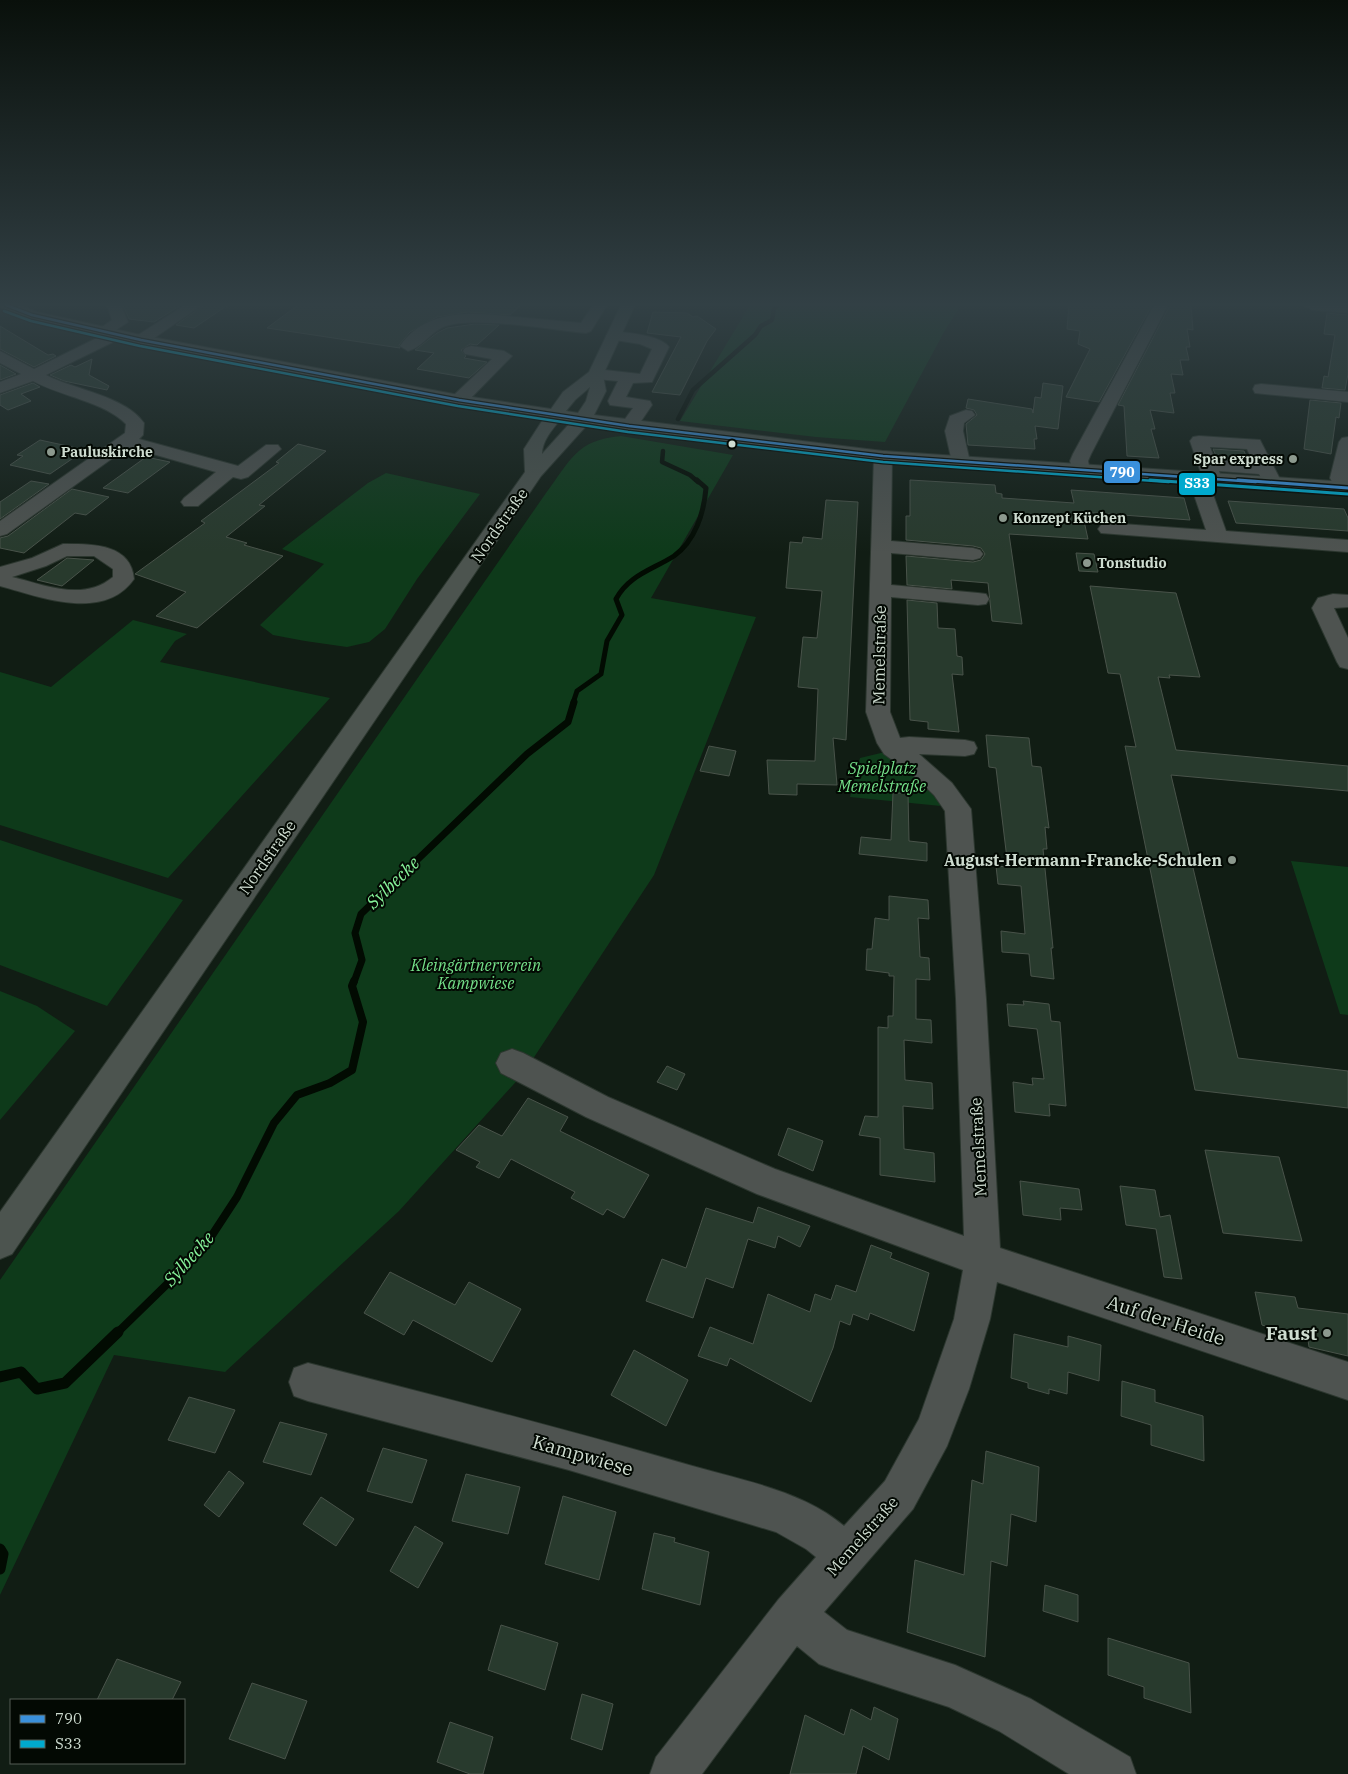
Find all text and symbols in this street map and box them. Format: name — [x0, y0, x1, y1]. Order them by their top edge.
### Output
unlabelled marker — [727, 439, 737, 449]
place label: Pauluskirche — [61, 443, 153, 461]
marker: Pauluskirche — [45, 446, 57, 458]
place label: Spar express — [1193, 450, 1283, 468]
marker: Spar express — [1287, 453, 1299, 465]
line badge: 790 — [1103, 460, 1141, 484]
text: 790 — [1109, 463, 1135, 481]
line badge: S33 — [1178, 472, 1216, 496]
text: S33 — [1184, 474, 1210, 492]
street label: Nordstraße — [466, 484, 532, 566]
place label: Konzept Küchen — [1013, 509, 1126, 527]
marker: Konzept Küchen — [997, 512, 1009, 524]
place label: Tonstudio — [1097, 554, 1167, 572]
marker: Tonstudio — [1081, 557, 1093, 569]
street label: Memelstraße — [868, 605, 890, 705]
park label: Spielplatz Memelstraße — [837, 758, 926, 796]
street label: Nordstraße — [234, 816, 300, 898]
place label: August-Hermann-Francke-Schulen — [944, 850, 1222, 870]
water label: Sylbecke — [360, 852, 424, 914]
marker: August-Hermann-Francke-Schulen — [1226, 854, 1238, 866]
park label: Kleingärtnerverein Kampwiese — [410, 955, 541, 993]
street label: Memelstraße — [965, 1097, 991, 1197]
water label: Sylbecke — [157, 1227, 219, 1291]
street label: Auf der Heide — [1104, 1290, 1228, 1350]
place label: Faust — [1266, 1321, 1317, 1345]
marker: Faust — [1321, 1327, 1333, 1339]
street label: Kampwiese — [530, 1429, 636, 1481]
street label: Memelstraße — [822, 1492, 902, 1580]
legend — [10, 1699, 185, 1764]
text: 790 — [55, 1709, 82, 1728]
text: S33 — [55, 1734, 82, 1753]

